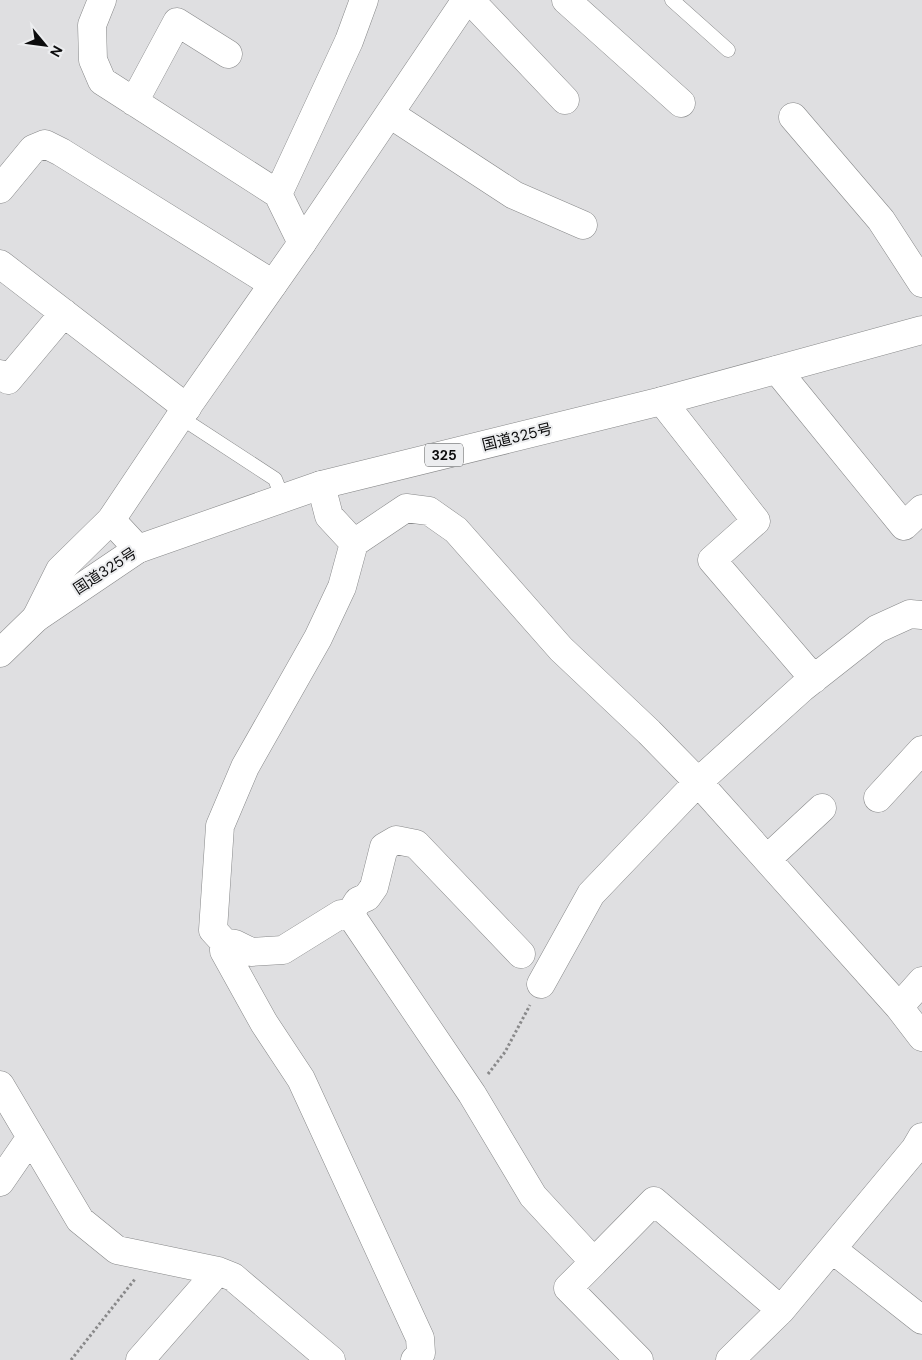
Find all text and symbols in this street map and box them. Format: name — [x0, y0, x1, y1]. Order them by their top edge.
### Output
north arrow — [20, 20, 70, 70]
text: N — [46, 42, 67, 60]
street label: 国道325号 — [480, 419, 554, 455]
road number: 325 — [425, 444, 463, 466]
street label: 国道325号 — [70, 543, 140, 599]

